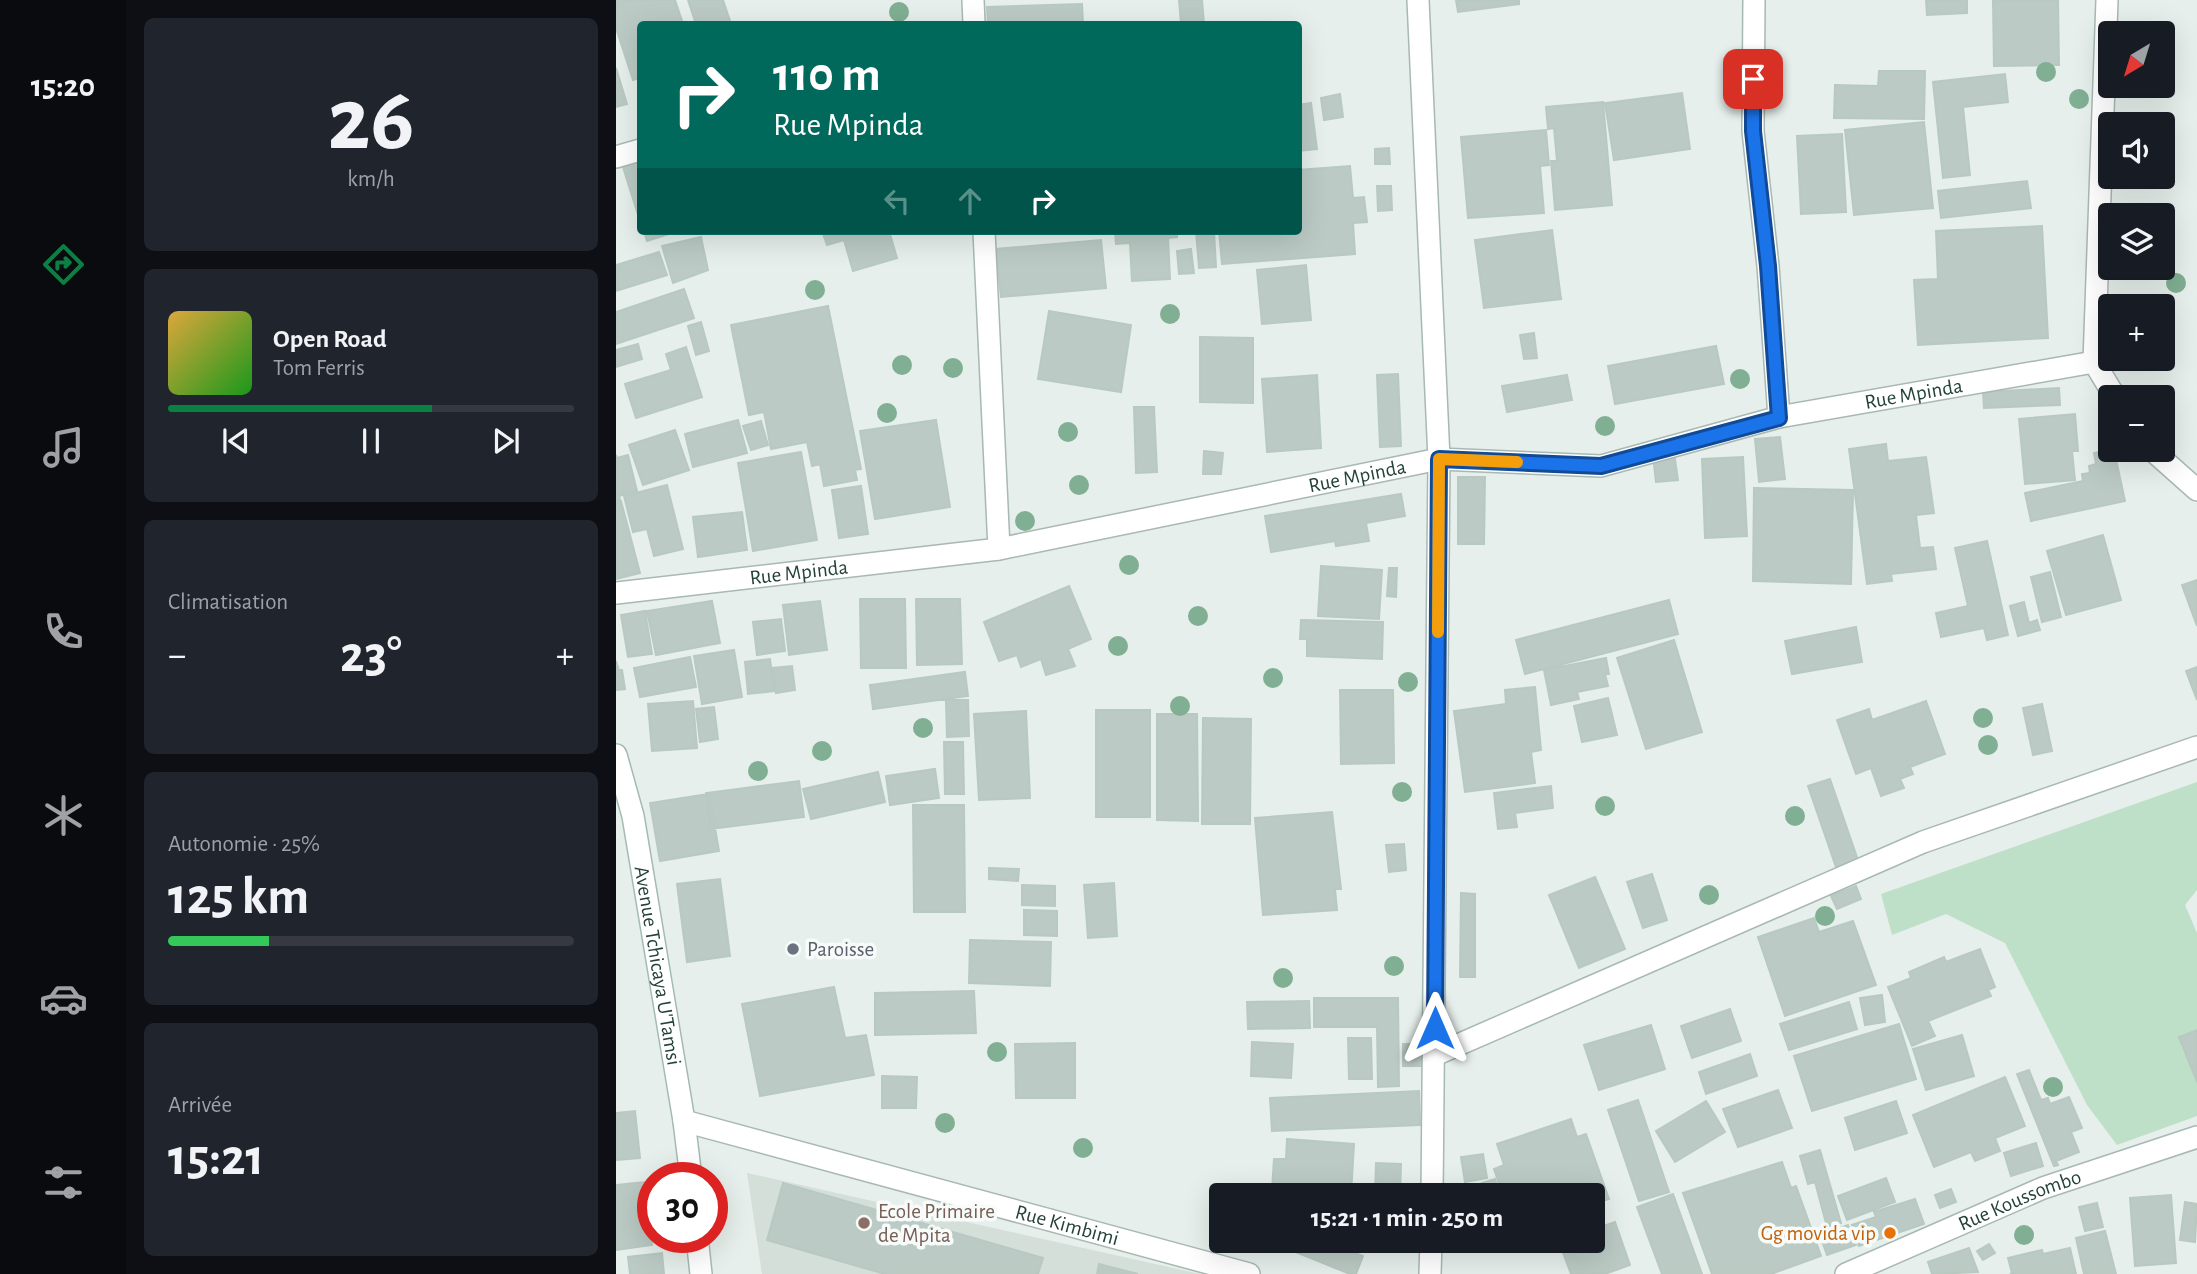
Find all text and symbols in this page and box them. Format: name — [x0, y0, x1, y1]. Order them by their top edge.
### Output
north arrow — [2098, 21, 2175, 98]
map controls — [2098, 21, 2175, 462]
icon: right — [658, 49, 749, 140]
pin — [1723, 49, 1783, 109]
text: 110 m — [773, 51, 881, 100]
icon: arrive — [1734, 60, 1772, 98]
text: 15:20 — [31, 70, 95, 102]
text: 26 — [328, 75, 414, 166]
text: Rue Mpinda — [773, 109, 924, 141]
button: sound — [2098, 112, 2175, 189]
text: km/h — [347, 168, 395, 191]
icon: left — [878, 182, 916, 220]
icon: ahead — [951, 182, 989, 220]
icon: right — [1024, 182, 1062, 220]
button: layers — [2098, 203, 2175, 280]
icon: directions — [39, 240, 88, 289]
button: + — [2098, 294, 2175, 371]
text: Open Road — [273, 326, 387, 352]
text: Tom Ferris — [273, 357, 365, 380]
street label: Rue Mpinda — [1863, 375, 1964, 412]
button: − — [2098, 385, 2175, 462]
icon: previous — [217, 422, 255, 460]
icon: pause — [352, 422, 390, 460]
icon: next — [487, 422, 525, 460]
icon: music — [39, 423, 88, 472]
street label: Rue Mpinda — [1307, 456, 1408, 496]
street label: Rue Mpinda — [748, 556, 849, 588]
text: Climatisation — [168, 591, 288, 614]
icon: phone — [39, 607, 88, 656]
text: 23° — [340, 629, 402, 681]
text: − — [168, 637, 186, 675]
text: + — [556, 637, 574, 675]
icon: climate — [39, 791, 88, 840]
text: Autonomie · 25% — [168, 833, 320, 856]
street label: Avenue Tchicaya U'Tamsi — [631, 864, 685, 1067]
text: 125 km — [168, 871, 309, 923]
place label: Paroisse — [807, 939, 874, 960]
marker: Paroisse — [785, 941, 801, 957]
icon: car — [39, 974, 88, 1023]
position arrow — [1398, 991, 1472, 1065]
text: Arrivée — [168, 1094, 232, 1117]
text: 15:21 — [168, 1132, 264, 1184]
icon: filters — [39, 1158, 88, 1207]
speed limit sign: 30 — [637, 1162, 728, 1253]
street label: Rue Koussombo — [1955, 1166, 2084, 1234]
place label: Ecole Primaire de Mpita — [878, 1201, 995, 1246]
street label: Rue Kimbimi — [1013, 1201, 1121, 1249]
text: 15:21 · 1 min · 250 m — [1311, 1205, 1503, 1231]
marker: Ecole Primaire de Mpita — [856, 1215, 872, 1231]
place label: Gg movida vip — [1761, 1223, 1876, 1244]
marker: Gg movida vip — [1882, 1225, 1898, 1241]

